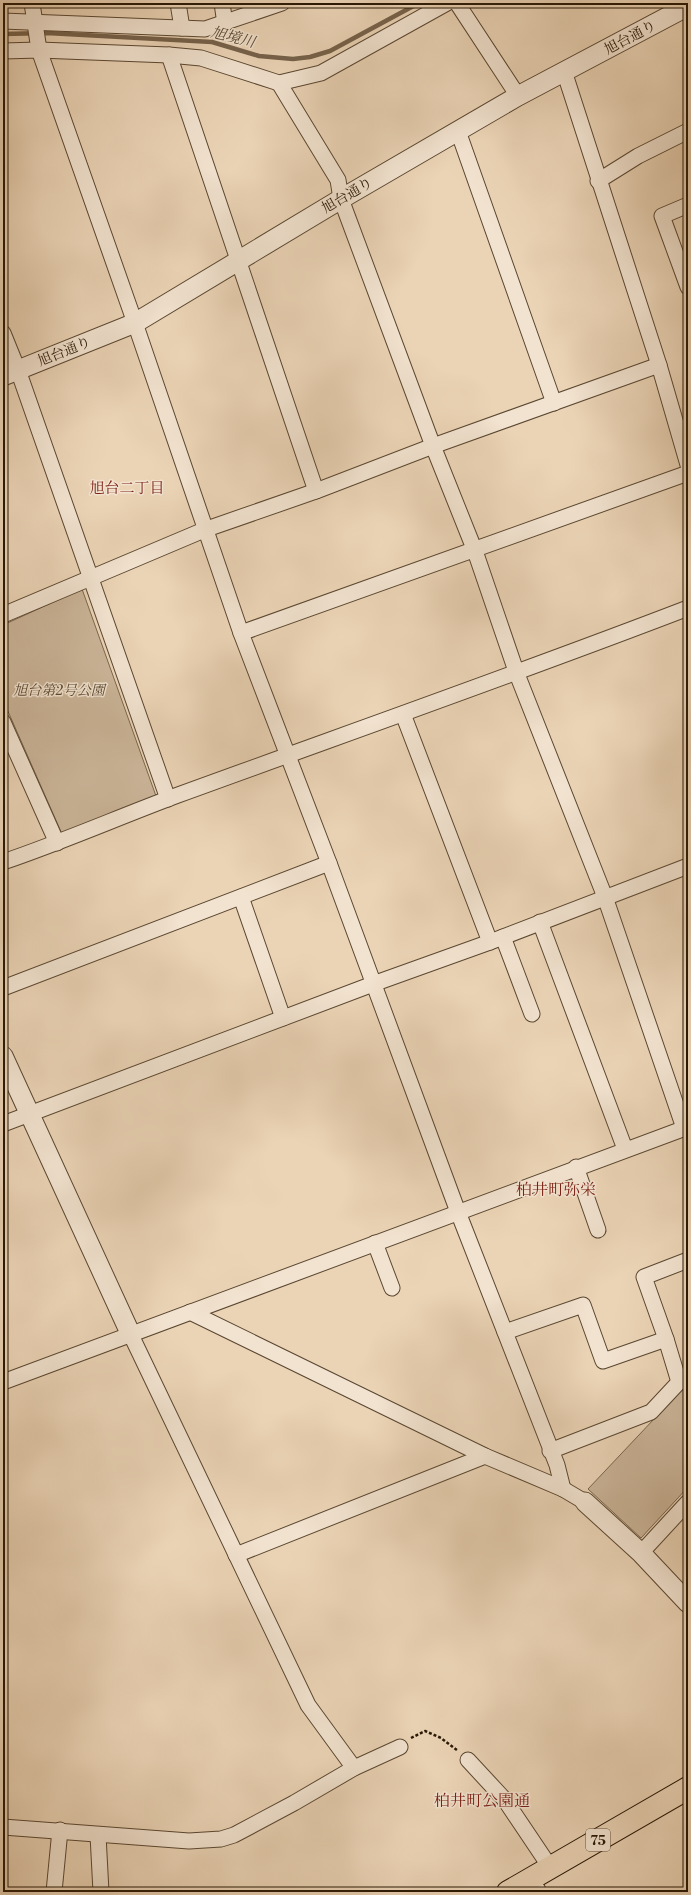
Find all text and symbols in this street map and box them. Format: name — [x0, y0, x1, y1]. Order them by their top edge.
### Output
street label: 旭台通り — [602, 17, 659, 59]
water label: 旭境川 — [209, 23, 259, 53]
street label: 旭台通り — [319, 174, 376, 218]
street label: 旭台通り — [35, 333, 94, 371]
district label: 旭台二丁目 — [89, 479, 165, 498]
park label: 旭台第2号公園 — [13, 682, 107, 700]
district label: 柏井町弥栄 — [516, 1180, 596, 1200]
district label: 柏井町公園通 — [434, 1791, 530, 1811]
road number: 75 — [586, 1829, 610, 1851]

